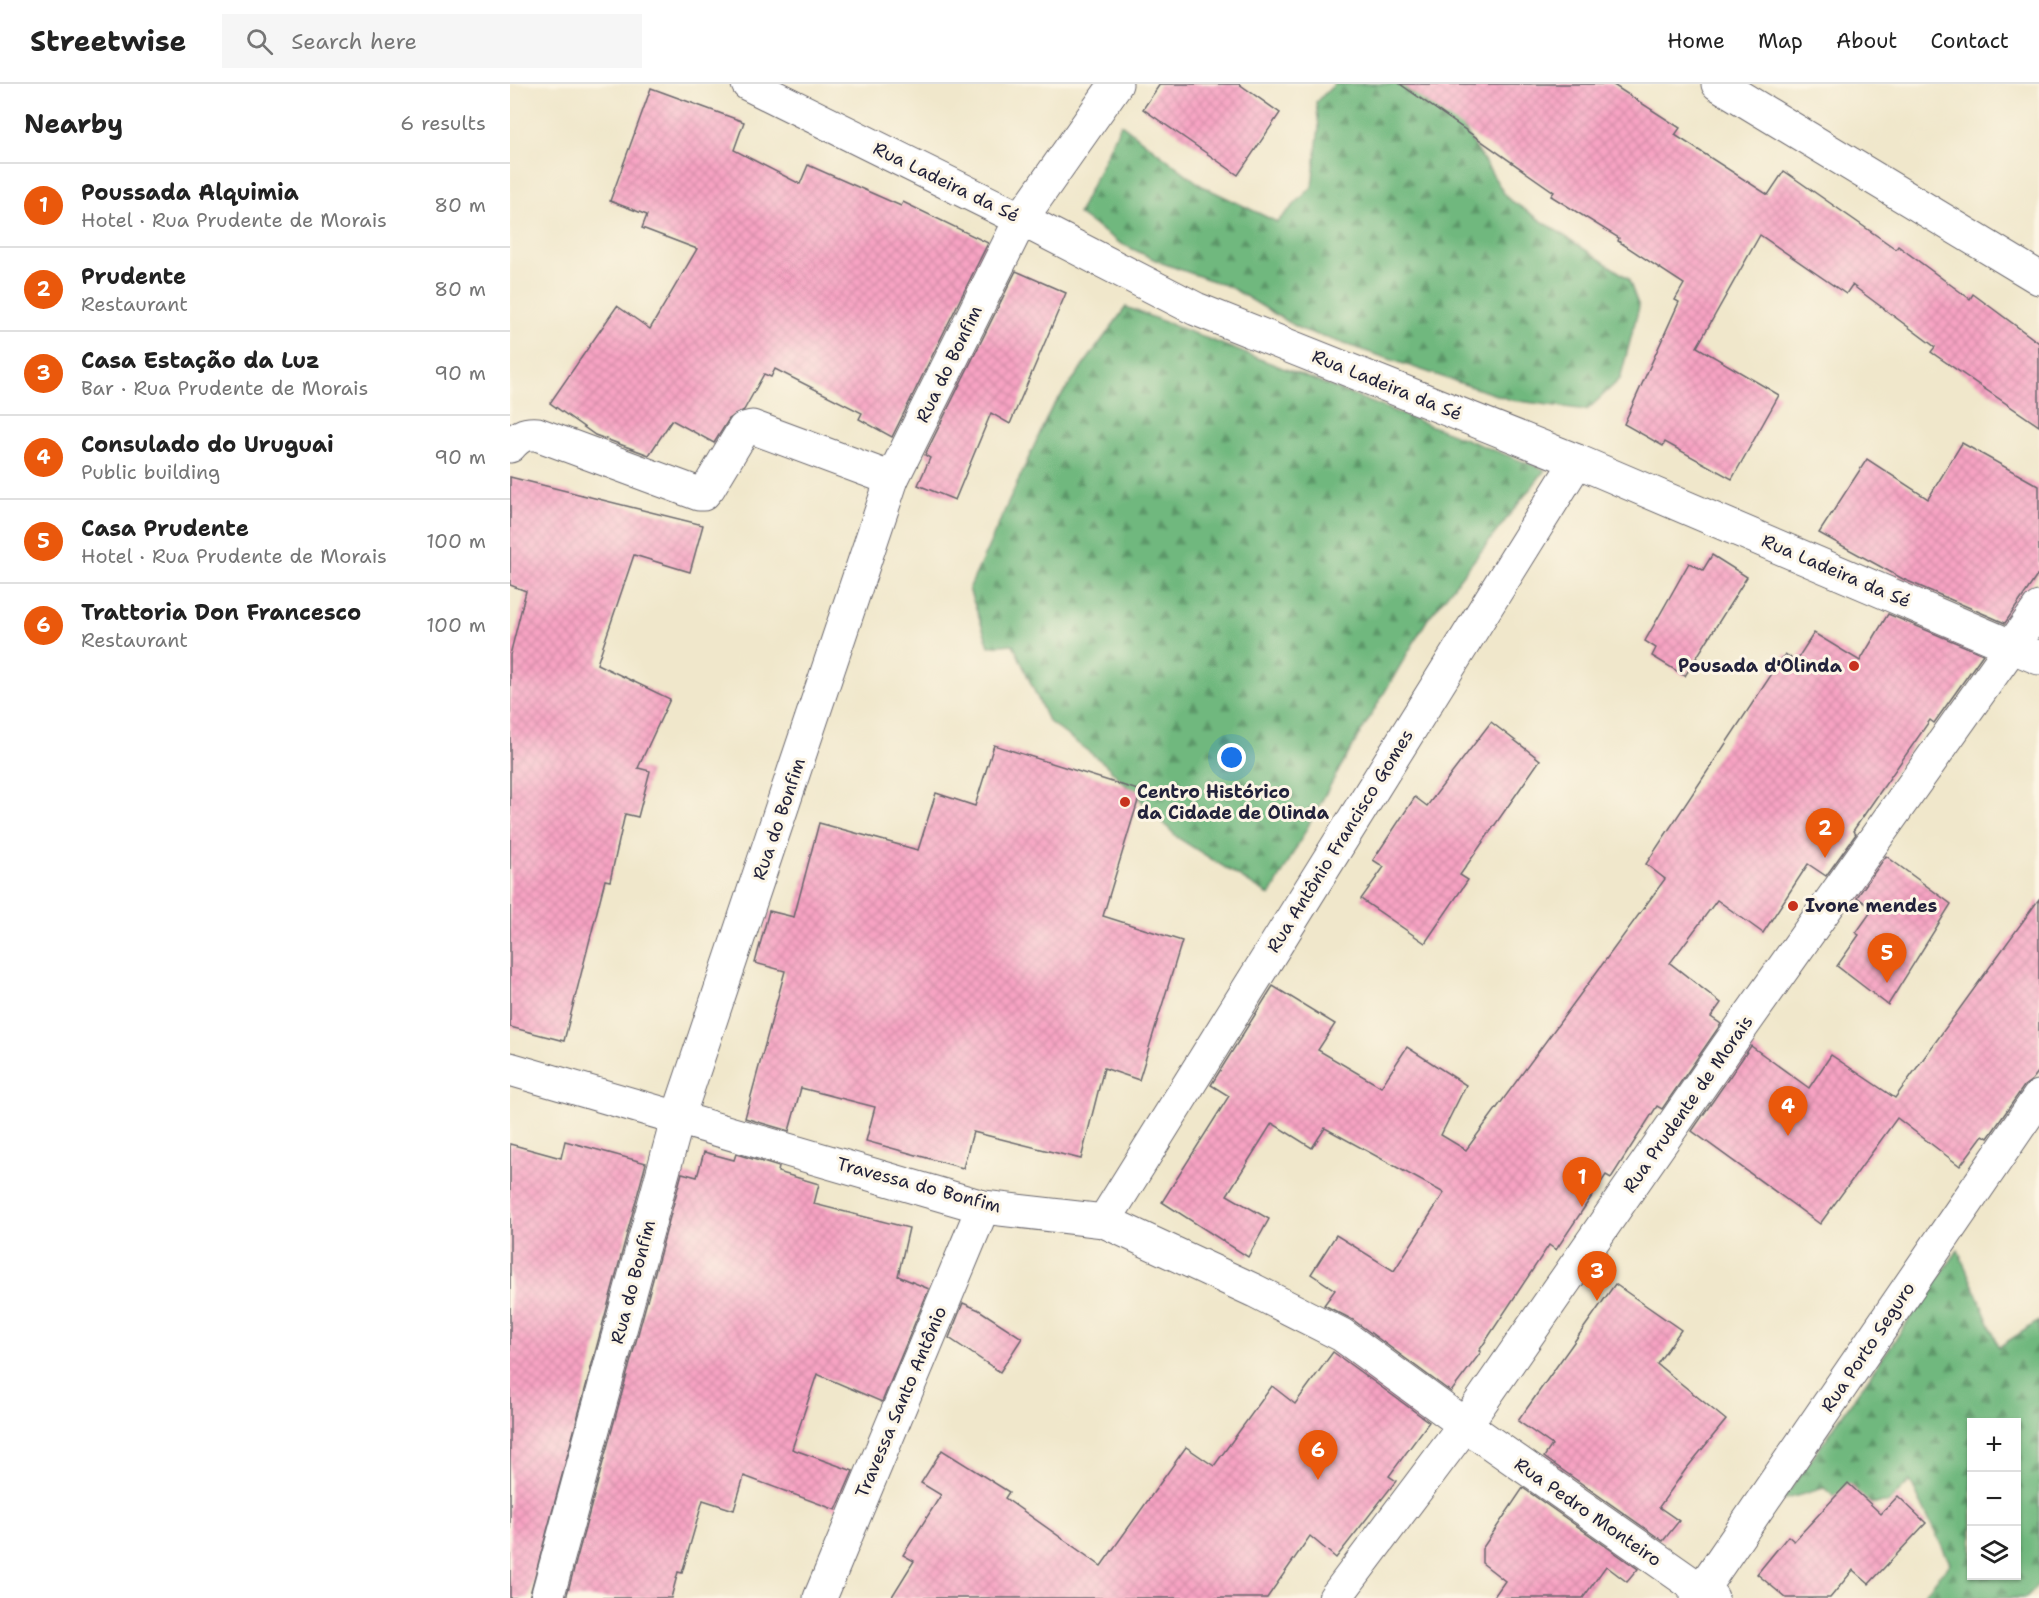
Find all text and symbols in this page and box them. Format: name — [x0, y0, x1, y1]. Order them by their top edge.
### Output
search box — [222, 14, 642, 68]
text: Streetwise — [30, 22, 186, 60]
icon: search — [243, 25, 276, 58]
text: Search here — [291, 27, 417, 56]
text: Home — [1667, 27, 1725, 55]
text: Map — [1758, 27, 1803, 55]
text: About — [1836, 27, 1897, 55]
text: Contact — [1930, 27, 2009, 55]
text: Nearby — [24, 106, 123, 141]
text: 6 results — [400, 110, 486, 136]
street label: Rua Ladeira da Sé — [869, 136, 1023, 228]
text: Poussada Alquimia — [81, 178, 299, 207]
text: 1 — [39, 192, 48, 218]
text: 80 m — [434, 192, 486, 218]
text: Hotel · Rua Prudente de Morais — [81, 207, 387, 233]
text: Prudente — [81, 262, 186, 291]
text: 2 — [37, 276, 51, 302]
text: 80 m — [434, 276, 486, 302]
text: Restaurant — [81, 291, 188, 317]
street label: Rua do Bonfim — [910, 301, 988, 427]
street label: Rua Ladeira da Sé — [1309, 344, 1465, 426]
text: Casa Estação da Luz — [81, 346, 320, 375]
text: 3 — [37, 360, 51, 386]
text: 90 m — [434, 360, 486, 386]
text: Bar · Rua Prudente de Morais — [81, 375, 368, 401]
text: Consulado do Uruguai — [81, 430, 334, 459]
text: 4 — [37, 444, 51, 470]
text: 90 m — [434, 444, 486, 470]
text: Public building — [81, 459, 220, 485]
text: Casa Prudente — [81, 514, 249, 543]
text: 5 — [37, 528, 50, 554]
text: 100 m — [426, 528, 486, 554]
street label: Rua Ladeira da Sé — [1758, 529, 1914, 613]
text: Hotel · Rua Prudente de Morais — [81, 543, 387, 569]
text: Trattoria Don Francesco — [81, 598, 361, 627]
text: 6 — [37, 612, 51, 638]
text: 100 m — [426, 612, 486, 638]
text: Restaurant — [81, 627, 188, 653]
place label: Pousada d'Olinda — [1678, 654, 1843, 678]
marker: Pousada d'Olinda — [1847, 659, 1861, 673]
street label: Rua Antônio Francisco Gomes — [1261, 725, 1419, 957]
your location — [1217, 743, 1246, 772]
street label: Rua do Bonfim — [747, 755, 811, 883]
place label: Centro Histórico da Cidade de Olinda — [1137, 780, 1330, 825]
marker: Centro Histórico da Cidade de Olinda — [1118, 795, 1132, 809]
pin: 2 — [1806, 808, 1844, 858]
place label: Ivone mendes — [1805, 894, 1937, 918]
marker: Ivone mendes — [1786, 899, 1800, 913]
pin: 5 — [1868, 934, 1906, 983]
street label: Rua Prudente de Morais — [1618, 1011, 1758, 1197]
pin: 4 — [1768, 1086, 1808, 1136]
street label: Travessa do Bonfim — [834, 1152, 1004, 1218]
pin: 1 — [1562, 1158, 1602, 1207]
street label: Rua do Bonfim — [605, 1217, 661, 1347]
pin: 3 — [1578, 1252, 1616, 1301]
street label: Rua Porto Seguro — [1816, 1277, 1920, 1417]
street label: Travessa Santo Antônio — [850, 1303, 952, 1501]
map controls — [1967, 1418, 2021, 1580]
button: + — [1967, 1418, 2021, 1472]
pin: 6 — [1298, 1430, 1338, 1480]
street label: Rua Pedro Monteiro — [1510, 1452, 1666, 1572]
button: − — [1967, 1472, 2021, 1526]
button: layers — [1967, 1526, 2021, 1580]

